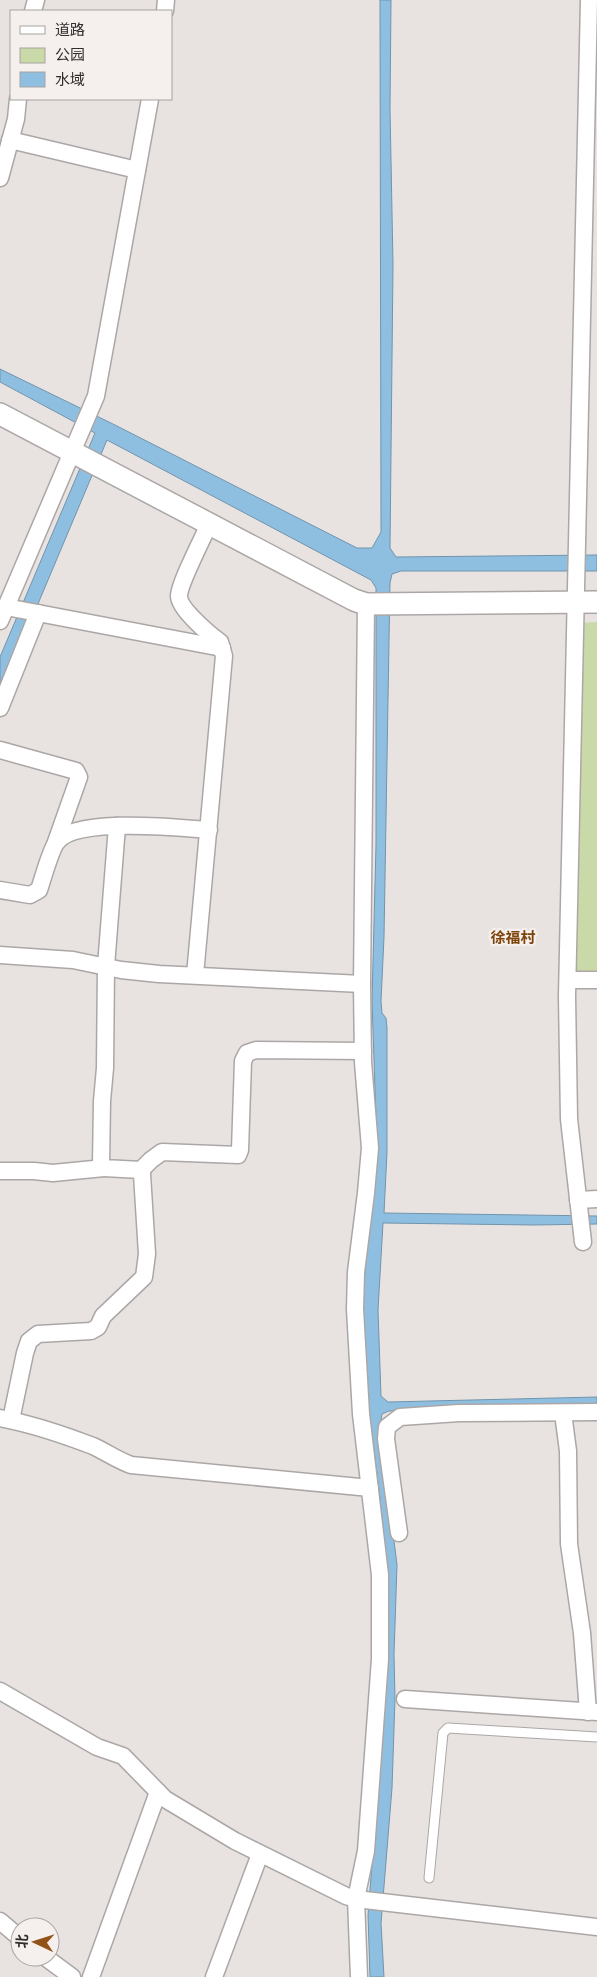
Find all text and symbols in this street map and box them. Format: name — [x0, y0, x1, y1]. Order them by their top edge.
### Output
legend — [10, 10, 172, 100]
text: 道路 — [55, 21, 85, 38]
text: 公园 — [55, 46, 85, 63]
text: 水域 — [55, 71, 85, 88]
district label: 徐福村 — [490, 929, 536, 946]
north arrow — [10, 1917, 60, 1967]
text: 北 — [14, 1934, 31, 1949]

